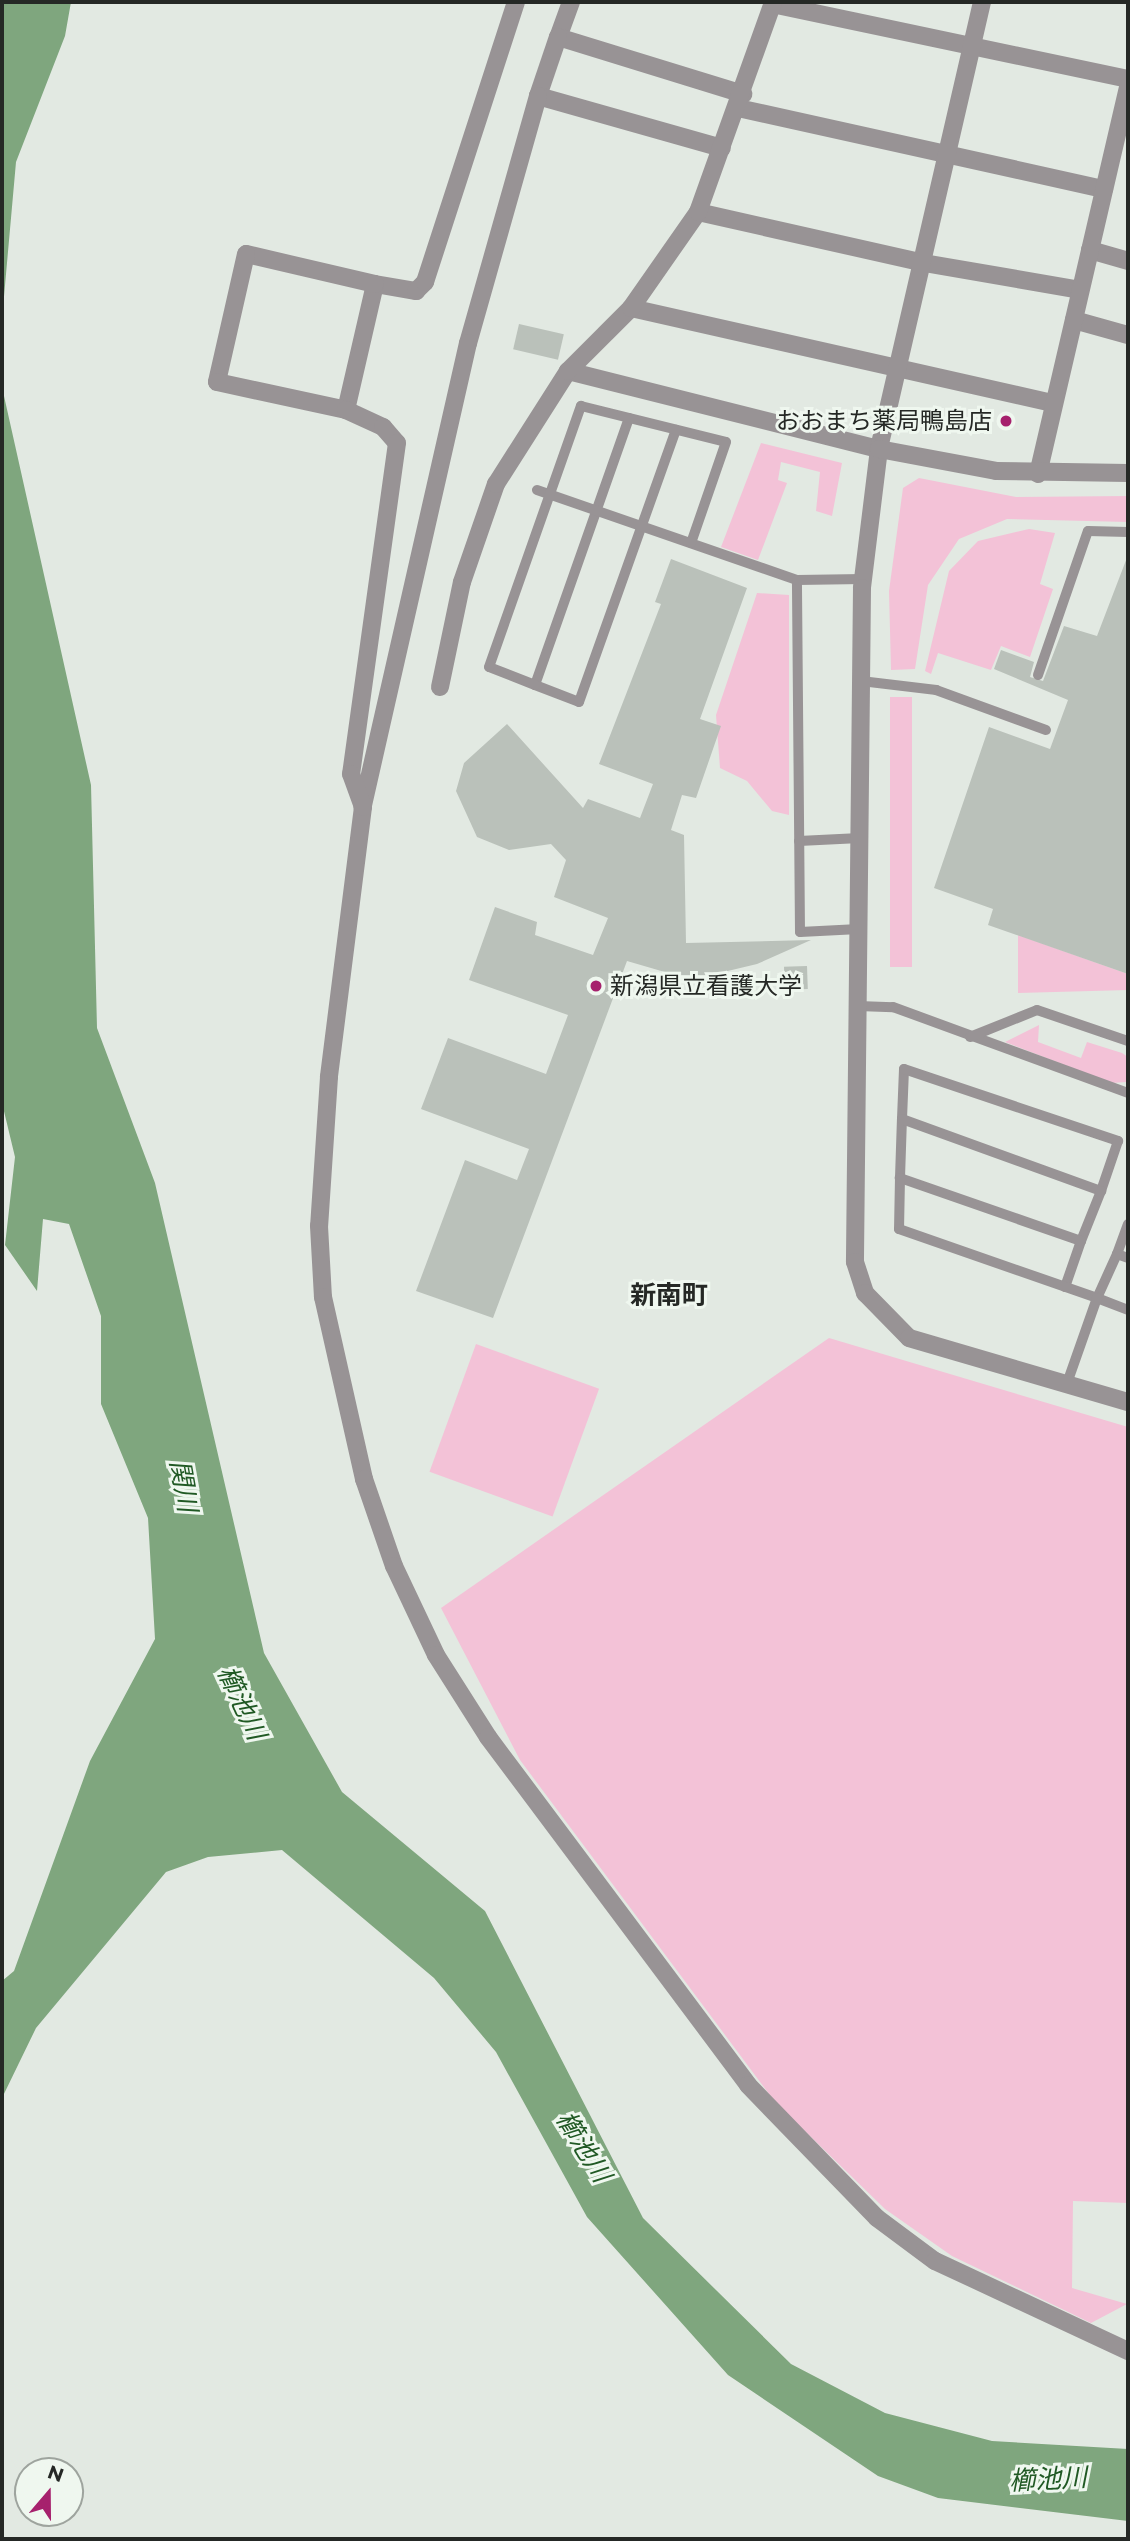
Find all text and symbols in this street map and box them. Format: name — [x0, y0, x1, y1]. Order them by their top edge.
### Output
place label: おおまち薬局鴨島店 — [776, 407, 992, 435]
marker: おおまち薬局鴨島店 — [998, 413, 1014, 429]
place label: 新潟県立看護大学 — [610, 972, 802, 1000]
marker: 新潟県立看護大学 — [588, 978, 604, 994]
district label: 新南町 — [630, 1280, 708, 1312]
water label: 関川 — [163, 1458, 203, 1514]
water label: 櫛池川 — [210, 1661, 272, 1745]
water label: 櫛池川 — [549, 2106, 617, 2188]
north arrow — [14, 2457, 84, 2527]
text: N — [45, 2460, 67, 2487]
water label: 櫛池川 — [1008, 2462, 1088, 2498]

